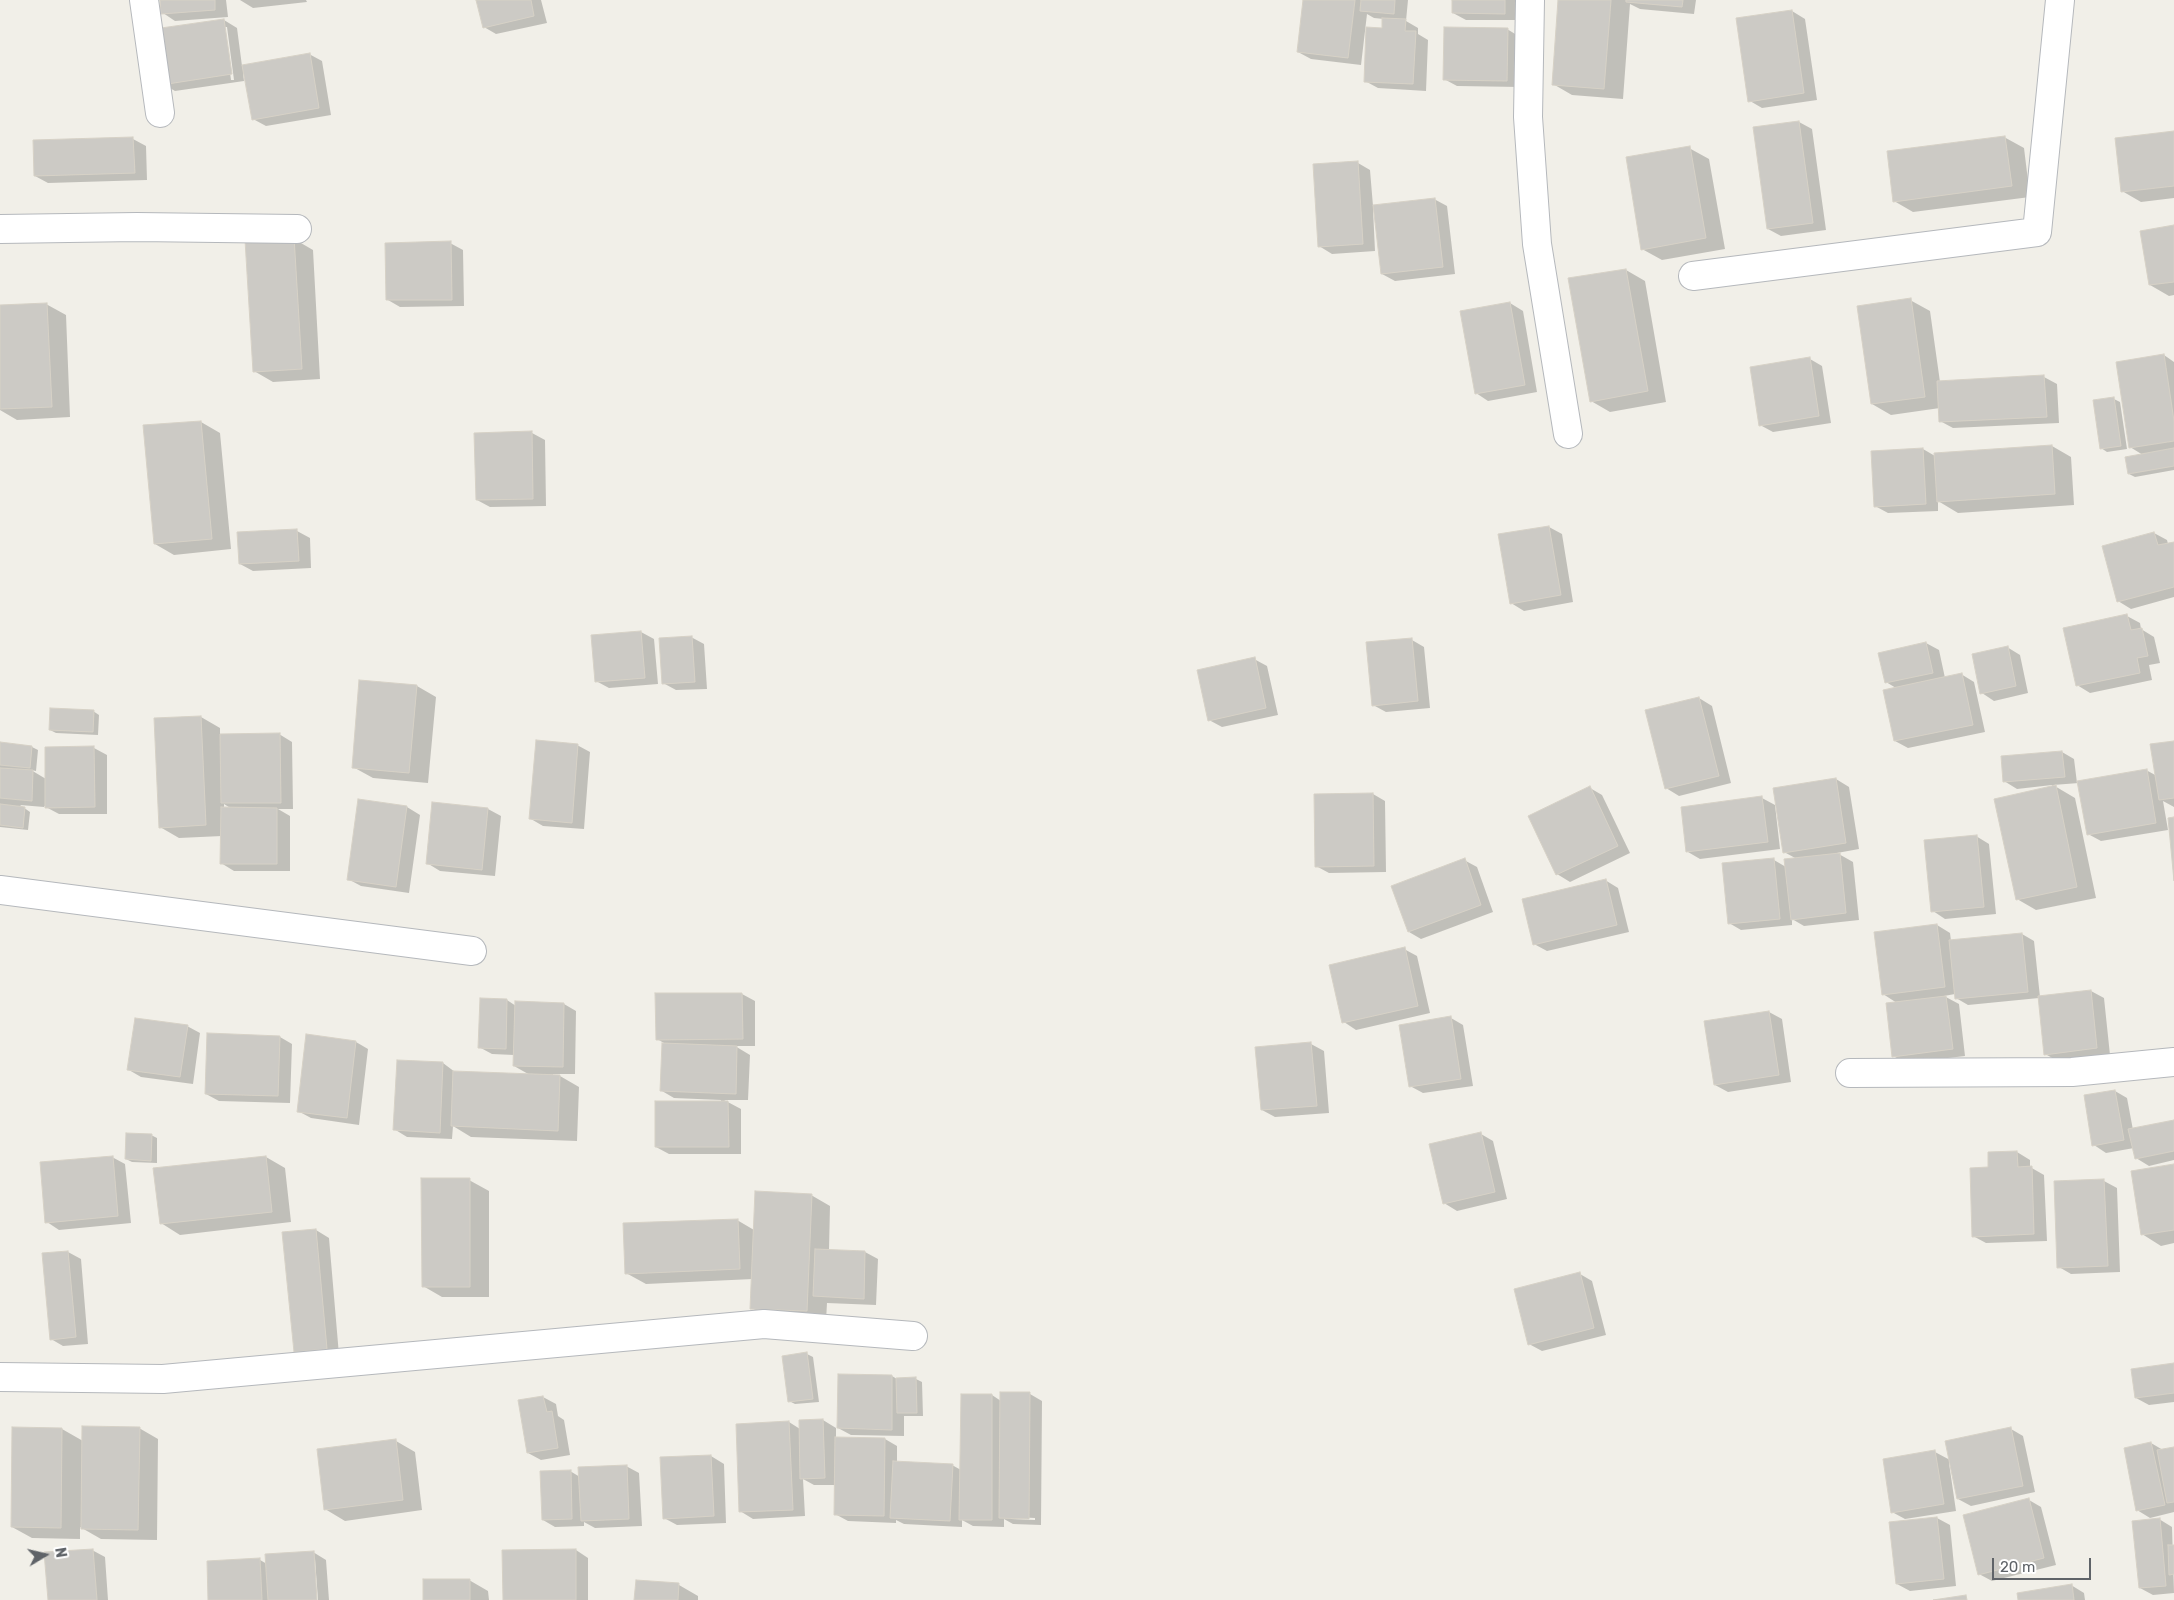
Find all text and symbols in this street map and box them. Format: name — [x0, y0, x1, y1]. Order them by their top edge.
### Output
north arrow — [20, 1530, 70, 1580]
text: N — [51, 1546, 69, 1559]
scale bar — [1994, 1548, 2093, 1580]
text: 20 m — [2000, 1558, 2035, 1576]

